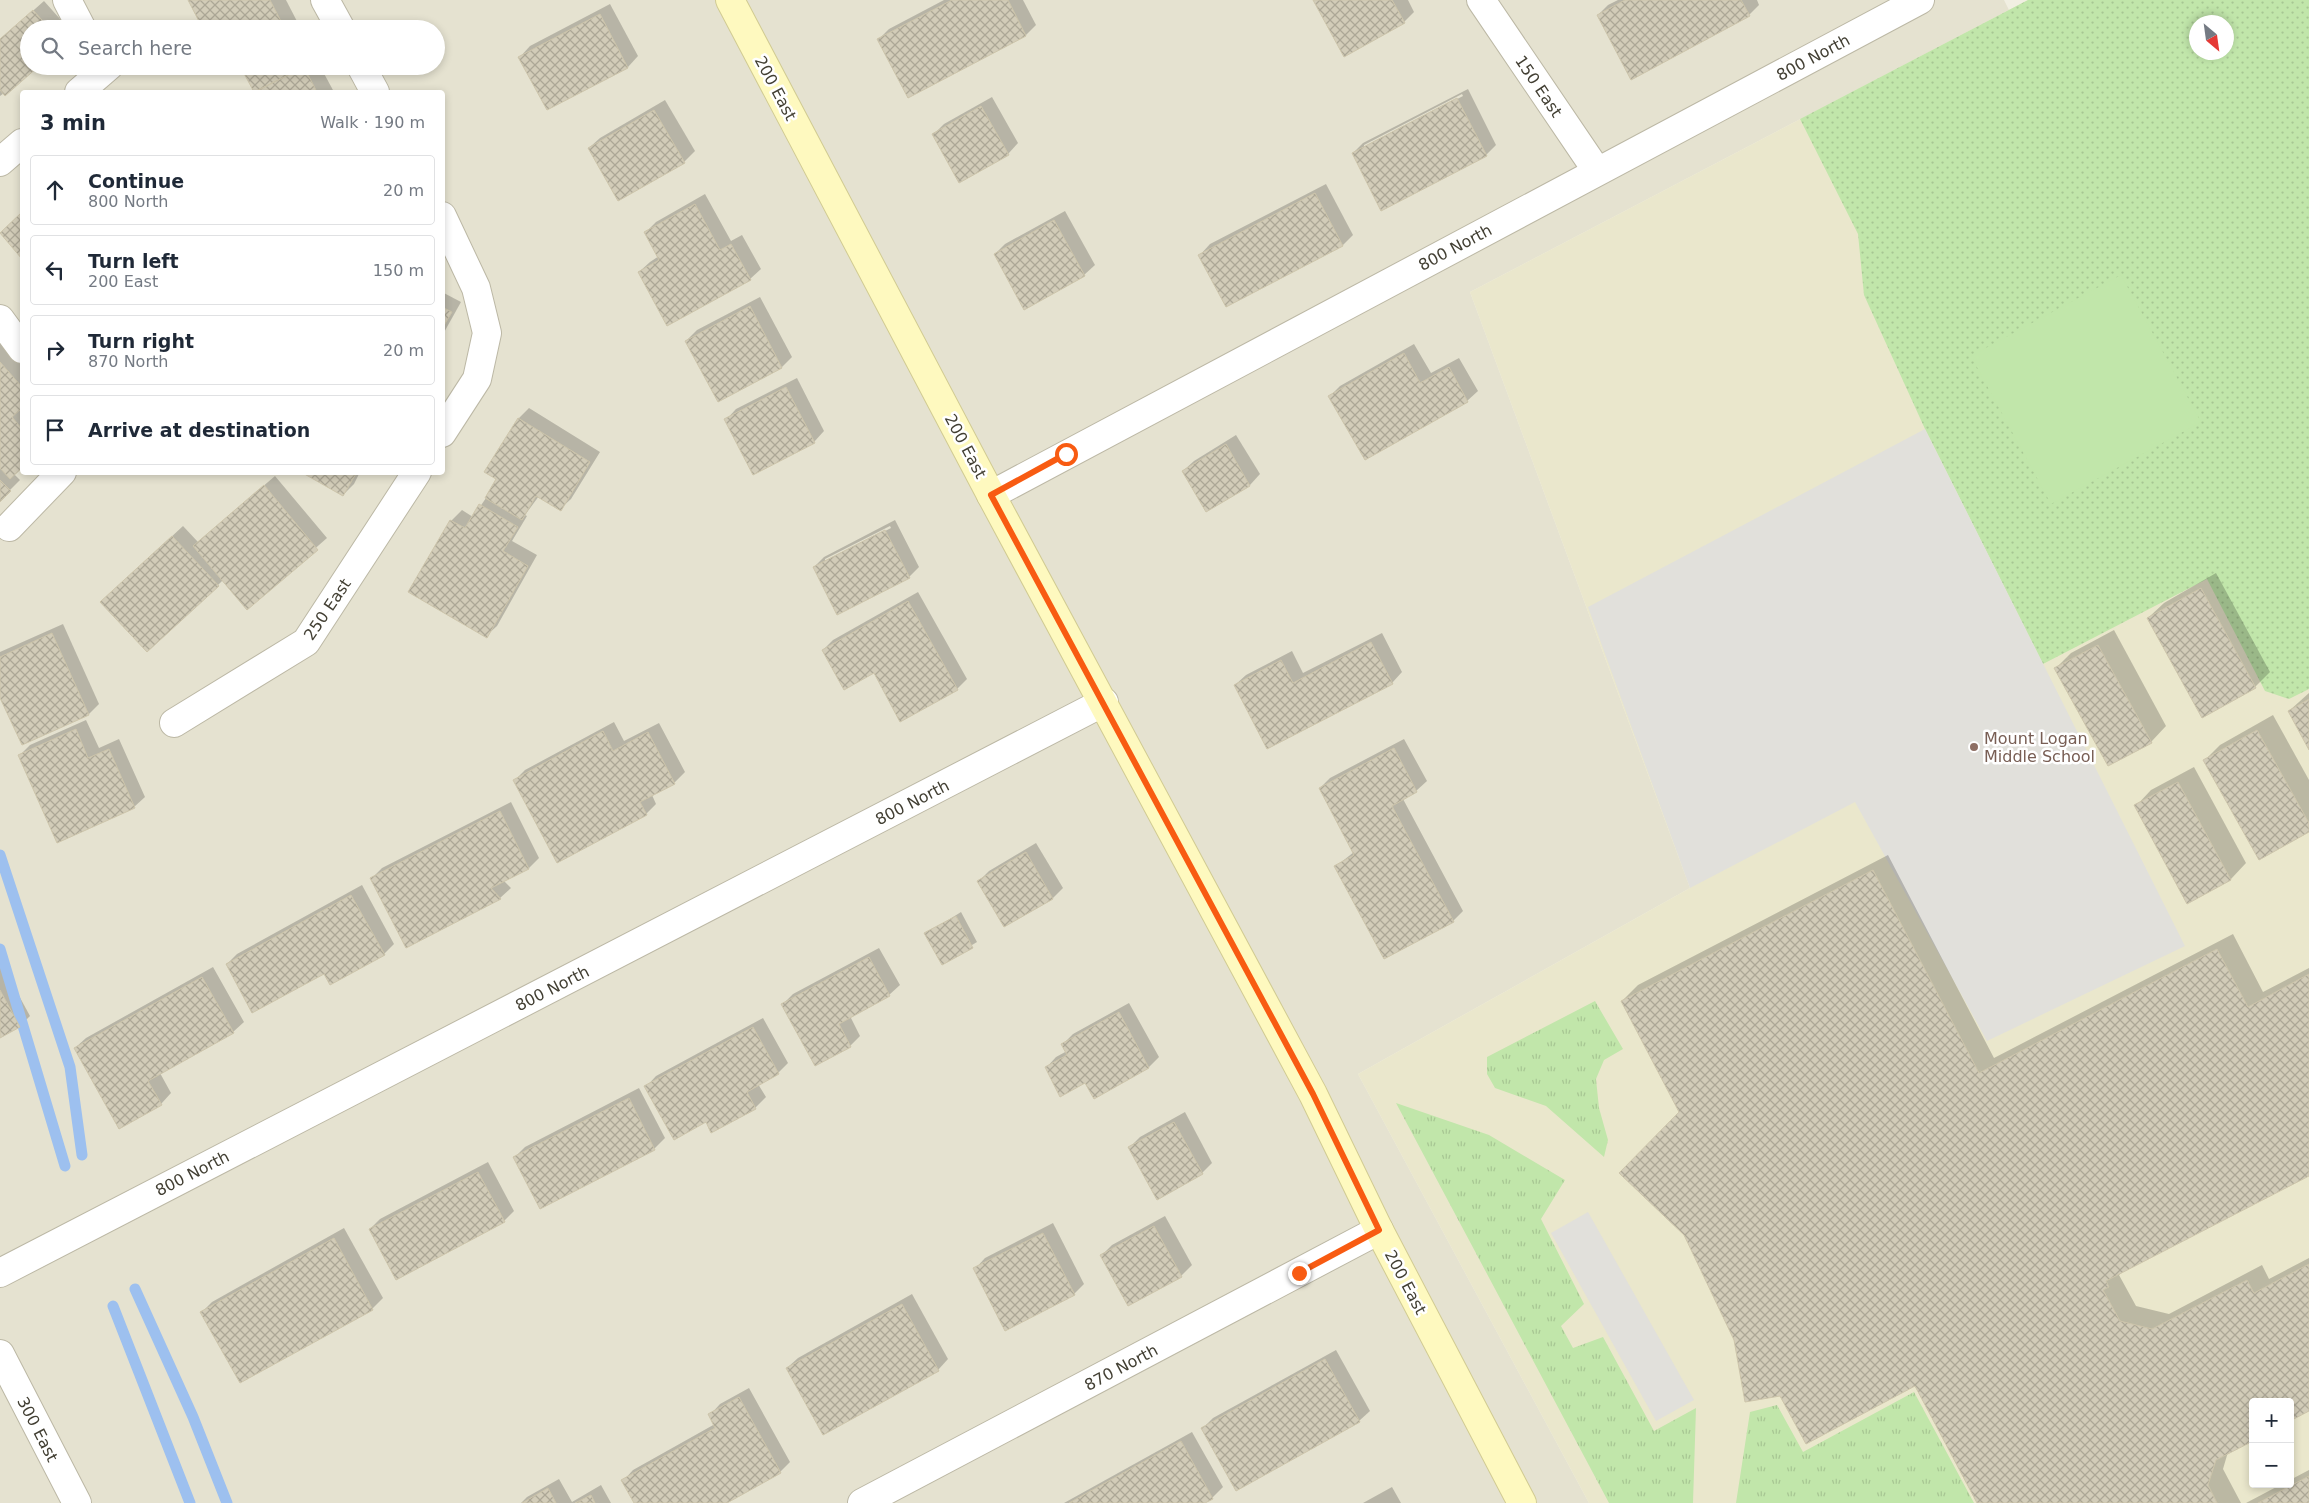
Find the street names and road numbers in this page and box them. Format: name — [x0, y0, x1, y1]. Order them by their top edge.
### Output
street label: 800 North — [1773, 30, 1853, 85]
street label: 150 East — [1511, 52, 1566, 121]
street label: 200 East — [751, 53, 800, 124]
street label: 800 North — [1415, 220, 1495, 275]
street label: 200 East — [941, 411, 990, 482]
street label: 250 East — [300, 575, 355, 644]
street label: 800 North — [872, 776, 952, 829]
street label: 800 North — [512, 962, 592, 1015]
street label: 800 North — [152, 1147, 232, 1200]
street label: 200 East — [1381, 1247, 1430, 1318]
street label: 870 North — [1081, 1340, 1161, 1395]
street label: 300 East — [13, 1394, 62, 1465]

